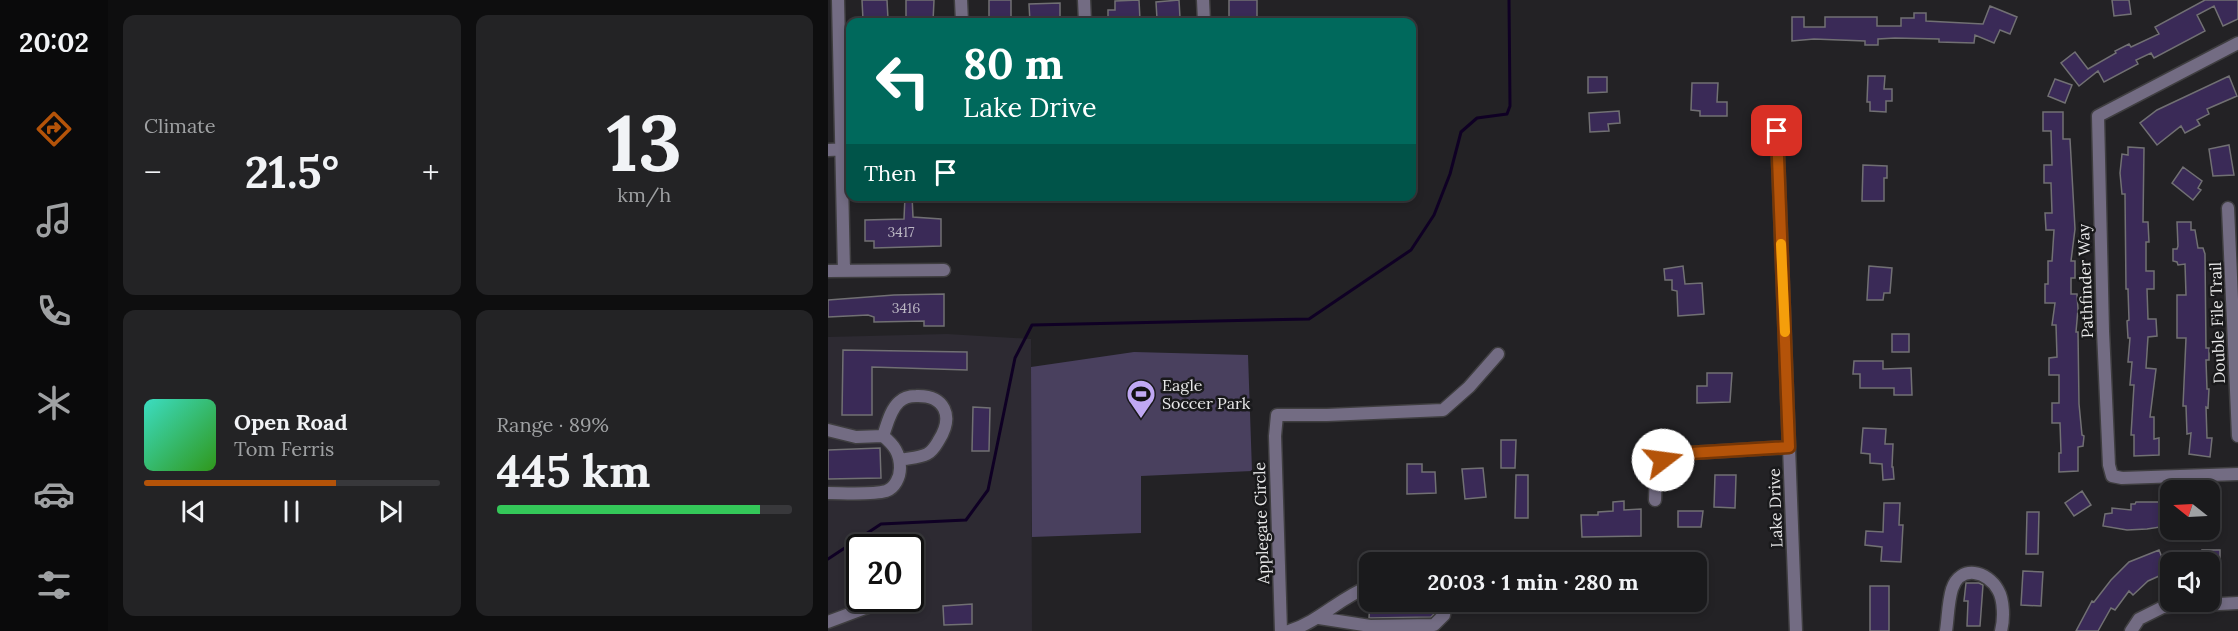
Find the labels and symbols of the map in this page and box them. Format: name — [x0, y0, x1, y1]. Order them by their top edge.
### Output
pin — [1751, 105, 1802, 156]
house number: 3417 — [888, 223, 915, 241]
street label: Pathfinder Way — [2073, 223, 2097, 339]
street label: Double File Trail — [2205, 262, 2229, 384]
house number: 3416 — [892, 299, 920, 317]
place label: Eagle Soccer Park — [1162, 375, 1251, 413]
sports icon: Eagle Soccer Park — [1125, 378, 1157, 420]
position arrow — [1631, 428, 1695, 492]
street label: Applegate Circle — [1249, 461, 1273, 585]
street label: Lake Drive — [1764, 468, 1786, 548]
north arrow — [2160, 480, 2220, 540]
speed limit sign: 20 — [846, 534, 924, 612]

